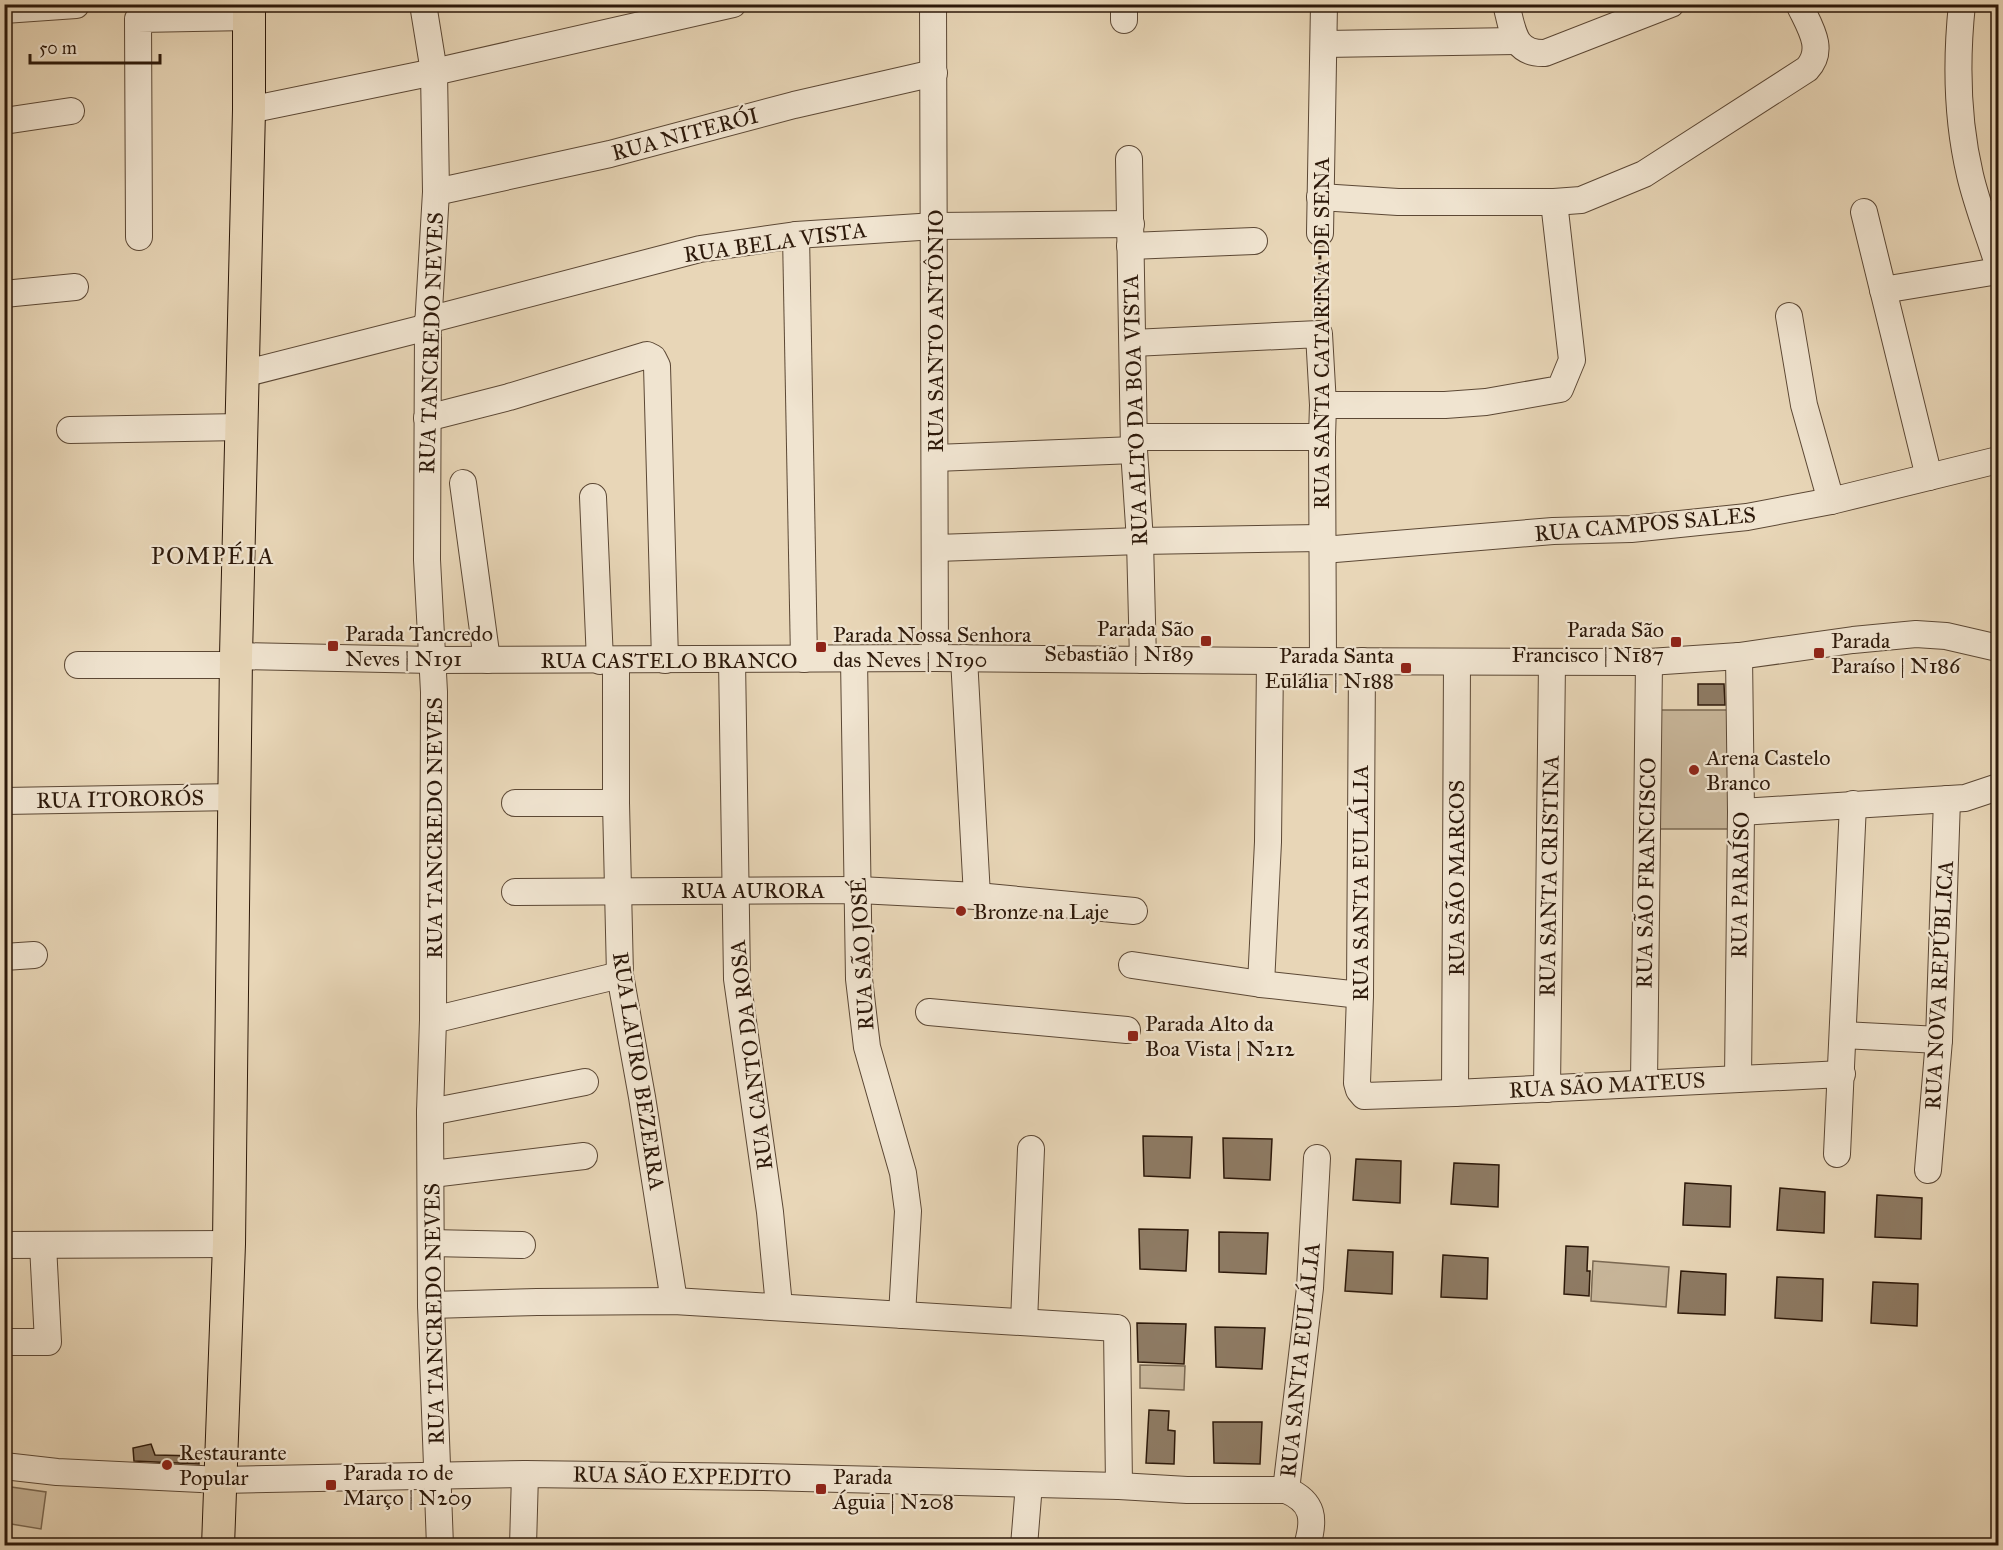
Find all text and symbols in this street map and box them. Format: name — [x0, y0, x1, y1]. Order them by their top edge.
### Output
scale bar — [30, 27, 160, 65]
text: 50 m — [39, 37, 77, 59]
street label: RUA NITERÓI — [609, 101, 761, 167]
street label: RUA SANTA CATARINA DE SENA — [1308, 157, 1335, 509]
street label: RUA SANTO ANTÔNIO — [922, 209, 949, 453]
street label: RUA TANCREDO NEVES — [413, 212, 449, 474]
street label: RUA BELA VISTA — [682, 216, 868, 268]
street label: RUA ALTO DA BOA VISTA — [1117, 273, 1153, 546]
street label: RUA CAMPOS SALES — [1533, 501, 1757, 547]
district label: POMPÉIA — [151, 541, 275, 571]
place label: Parada São Sebastião | N189 — [1044, 615, 1194, 667]
place label: Parada São Francisco | N187 — [1511, 616, 1664, 668]
place label: Parada Tancredo Neves | N191 — [345, 620, 493, 672]
place label: Parada Nossa Senhora das Neves | N190 — [833, 621, 1032, 673]
place label: Parada Paraíso | N186 — [1831, 627, 1961, 679]
marker: Parada São Sebastião | N189 — [1199, 634, 1213, 648]
marker: Parada São Francisco | N187 — [1669, 635, 1683, 649]
marker: Parada Tancredo Neves | N191 — [326, 639, 340, 653]
marker: Parada Nossa Senhora das Neves | N190 — [814, 640, 828, 654]
place label: Parada Santa Eulália | N188 — [1265, 642, 1395, 694]
marker: Parada Paraíso | N186 — [1812, 646, 1826, 660]
street label: RUA CASTELO BRANCO — [541, 647, 797, 674]
marker: Parada Santa Eulália | N188 — [1399, 661, 1413, 675]
street label: RUA TANCREDO NEVES — [421, 697, 448, 959]
place label: Arena Castelo Branco — [1705, 744, 1830, 796]
street label: RUA SANTA CRISTINA — [1533, 755, 1565, 997]
street label: RUA SÃO FRANCISCO — [1630, 757, 1662, 989]
marker: Arena Castelo Branco — [1687, 763, 1701, 777]
street label: RUA SANTA EULÁLIA — [1347, 765, 1374, 1001]
street label: RUA SÃO MARCOS — [1443, 780, 1470, 976]
street label: RUA ITORORÓS — [36, 784, 204, 814]
street label: RUA PARAÍSO — [1725, 811, 1755, 959]
street label: RUA NOVA REPÚBLICA — [1919, 859, 1959, 1110]
street label: RUA AURORA — [681, 877, 825, 904]
street label: RUA SÃO JOSÉ — [844, 877, 879, 1031]
place label: Bronze na Laje — [973, 898, 1109, 925]
marker: Bronze na Laje — [954, 904, 968, 918]
street label: RUA CANTO DA ROSA — [723, 938, 779, 1172]
street label: RUA LAURO BEZERRA — [607, 950, 671, 1192]
place label: Parada Alto da Boa Vista | N212 — [1145, 1010, 1295, 1062]
marker: Parada Alto da Boa Vista | N212 — [1126, 1029, 1140, 1043]
street label: RUA SÃO MATEUS — [1508, 1066, 1706, 1104]
street label: RUA TANCREDO NEVES — [418, 1183, 450, 1445]
street label: RUA SANTA EULÁLIA — [1274, 1241, 1326, 1479]
place label: Restaurante Popular — [179, 1439, 287, 1491]
marker: Restaurante Popular — [160, 1458, 174, 1472]
place label: Parada 10 de Março | N209 — [343, 1459, 472, 1511]
street label: RUA SÃO EXPEDITO — [572, 1461, 792, 1491]
place label: Parada Águia | N208 — [832, 1463, 954, 1515]
marker: Parada 10 de Março | N209 — [324, 1478, 338, 1492]
marker: Parada Águia | N208 — [814, 1482, 828, 1496]

